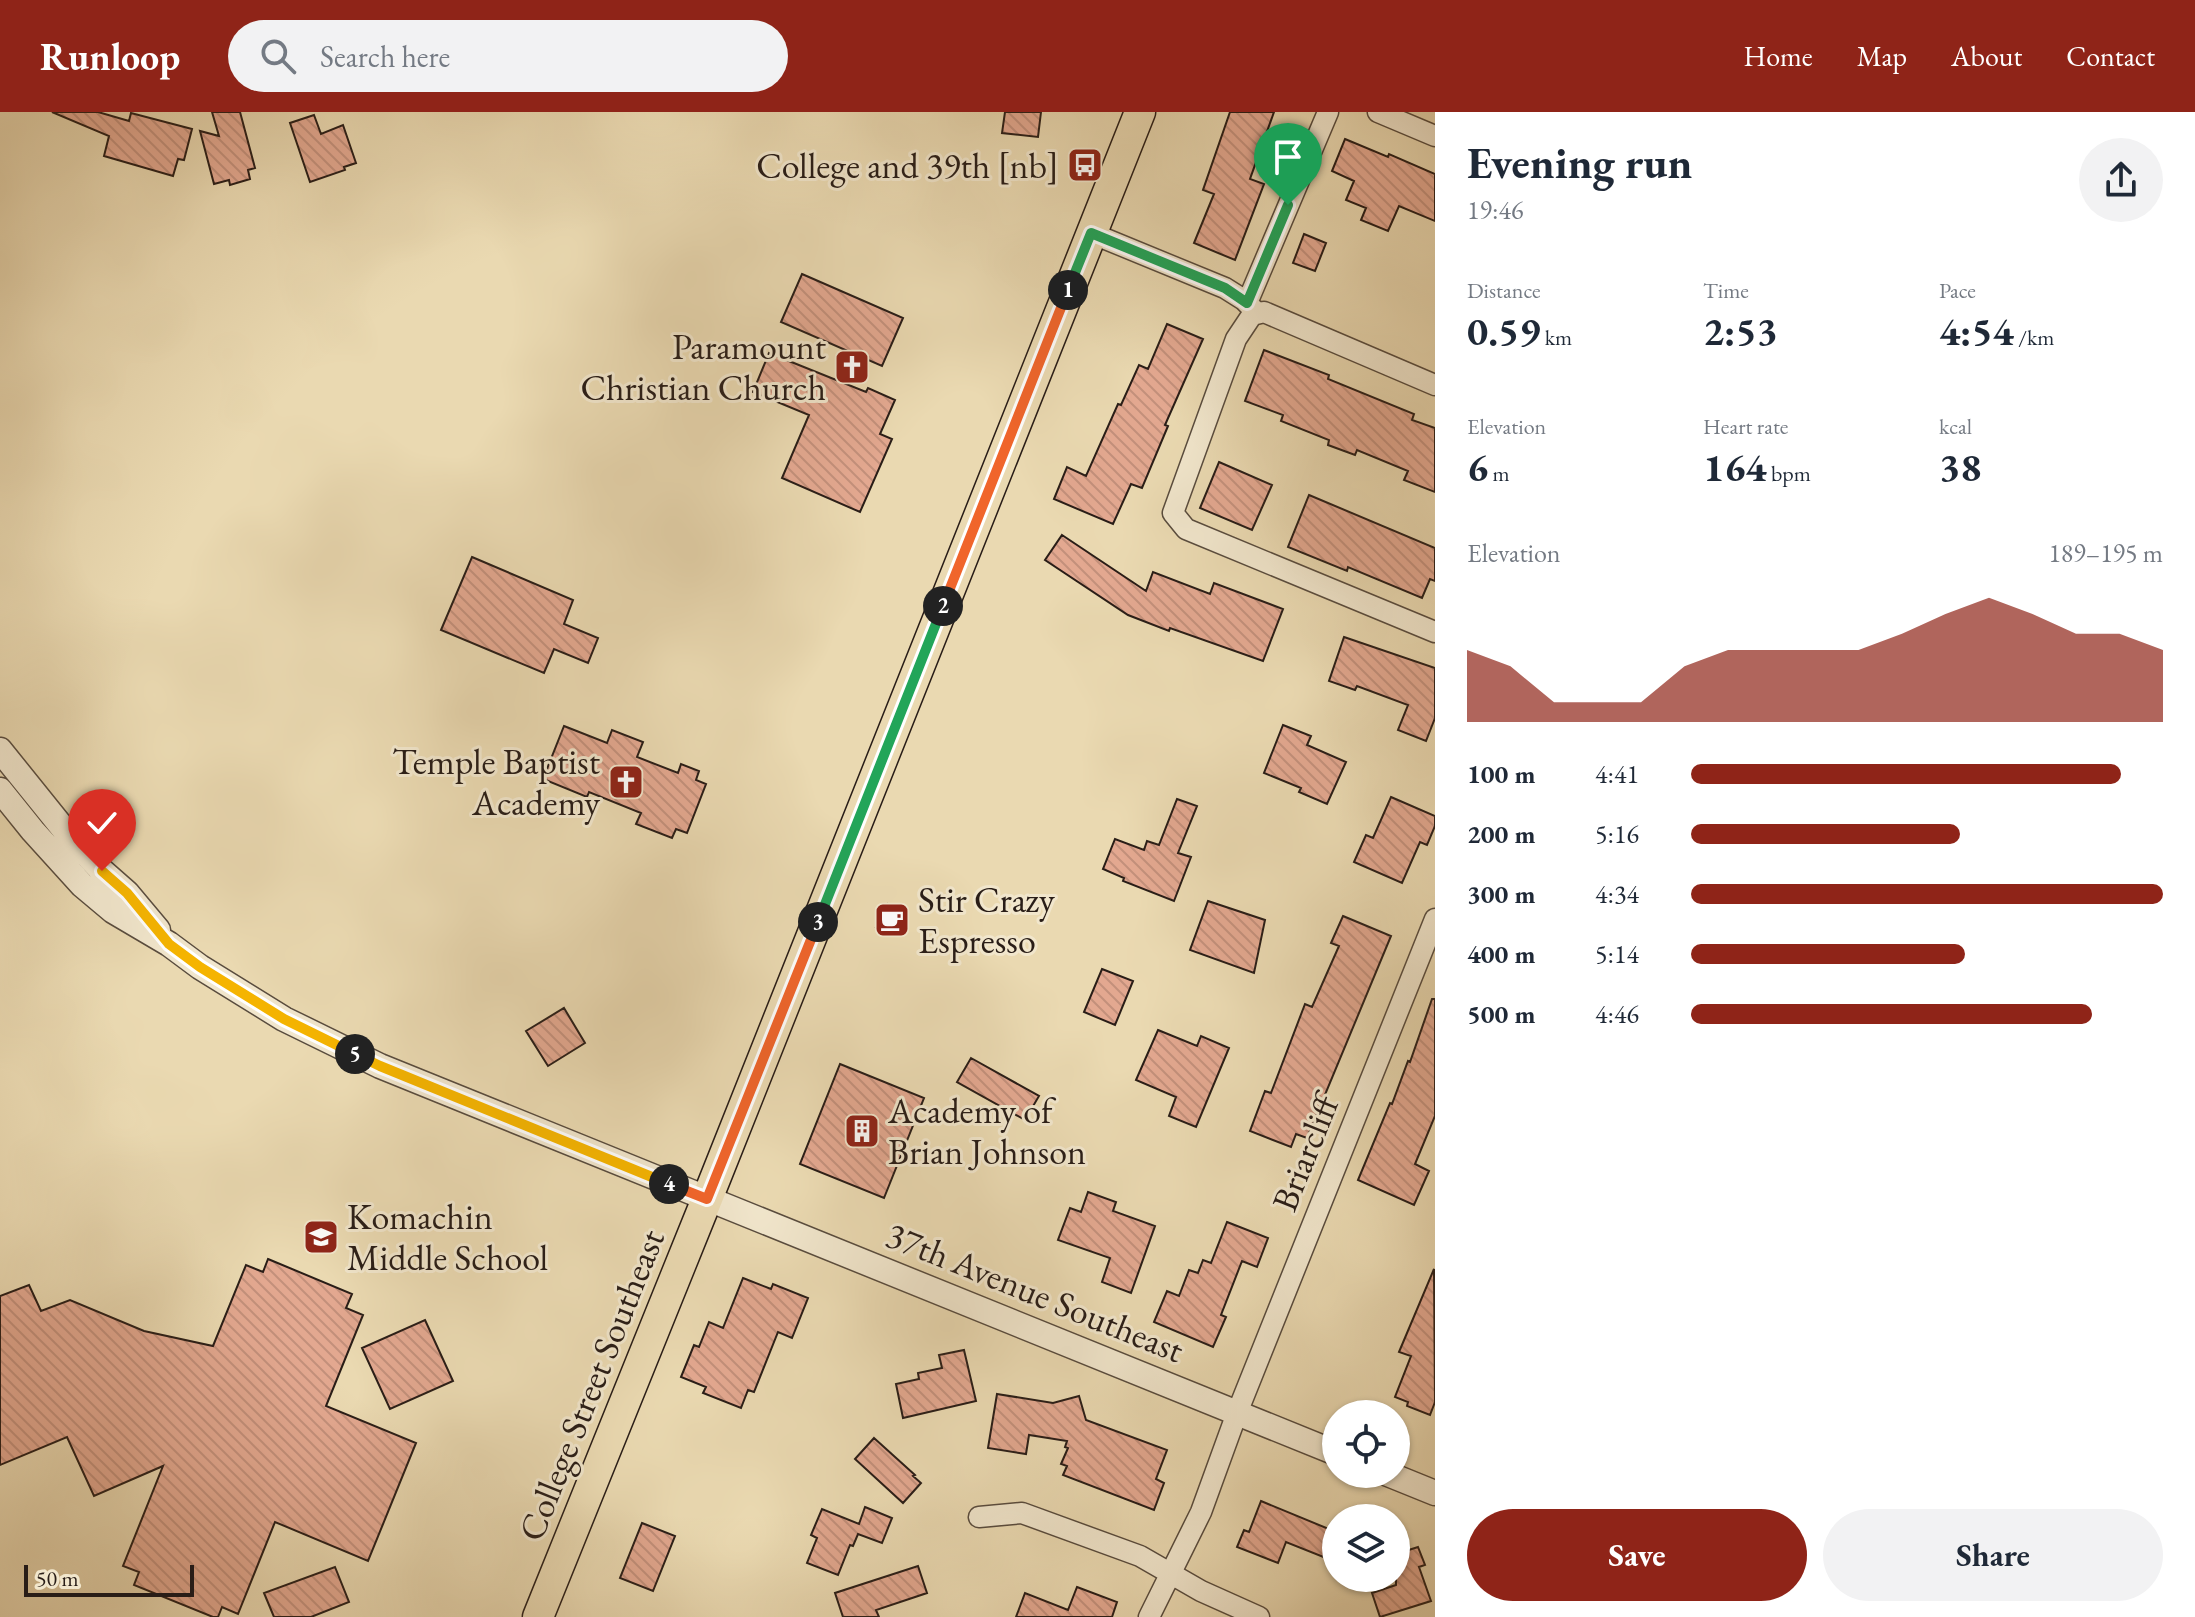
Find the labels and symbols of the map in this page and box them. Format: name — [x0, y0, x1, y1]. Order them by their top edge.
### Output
pin — [1254, 123, 1322, 205]
place label: College and 39th [nb] — [756, 142, 1059, 189]
bus stop icon: College and 39th [nb] — [1066, 146, 1104, 184]
pin: 1 — [1048, 270, 1088, 310]
place label: Paramount Christian Church — [580, 323, 827, 411]
church icon: Paramount Christian Church — [833, 348, 871, 386]
pin: 2 — [923, 586, 963, 626]
place label: Temple Baptist Academy — [392, 738, 601, 826]
church icon: Temple Baptist Academy — [607, 763, 645, 801]
pin — [68, 789, 136, 871]
place label: Stir Crazy Espresso — [918, 876, 1055, 964]
cafe icon: Stir Crazy Espresso — [873, 901, 911, 939]
pin: 3 — [798, 902, 838, 942]
pin: 5 — [335, 1034, 375, 1074]
street label: Briarcliff — [1261, 1084, 1351, 1218]
place label: Academy of Brian Johnson — [887, 1087, 1086, 1175]
building icon: Academy of Brian Johnson — [843, 1112, 881, 1150]
pin: 4 — [649, 1164, 689, 1204]
place label: Komachin Middle School — [347, 1193, 548, 1281]
street label: 37th Avenue Southeast — [879, 1211, 1191, 1373]
school or university icon: Komachin Middle School — [302, 1218, 340, 1256]
street label: College Street Southeast — [507, 1222, 675, 1548]
scale bar — [24, 1561, 194, 1597]

